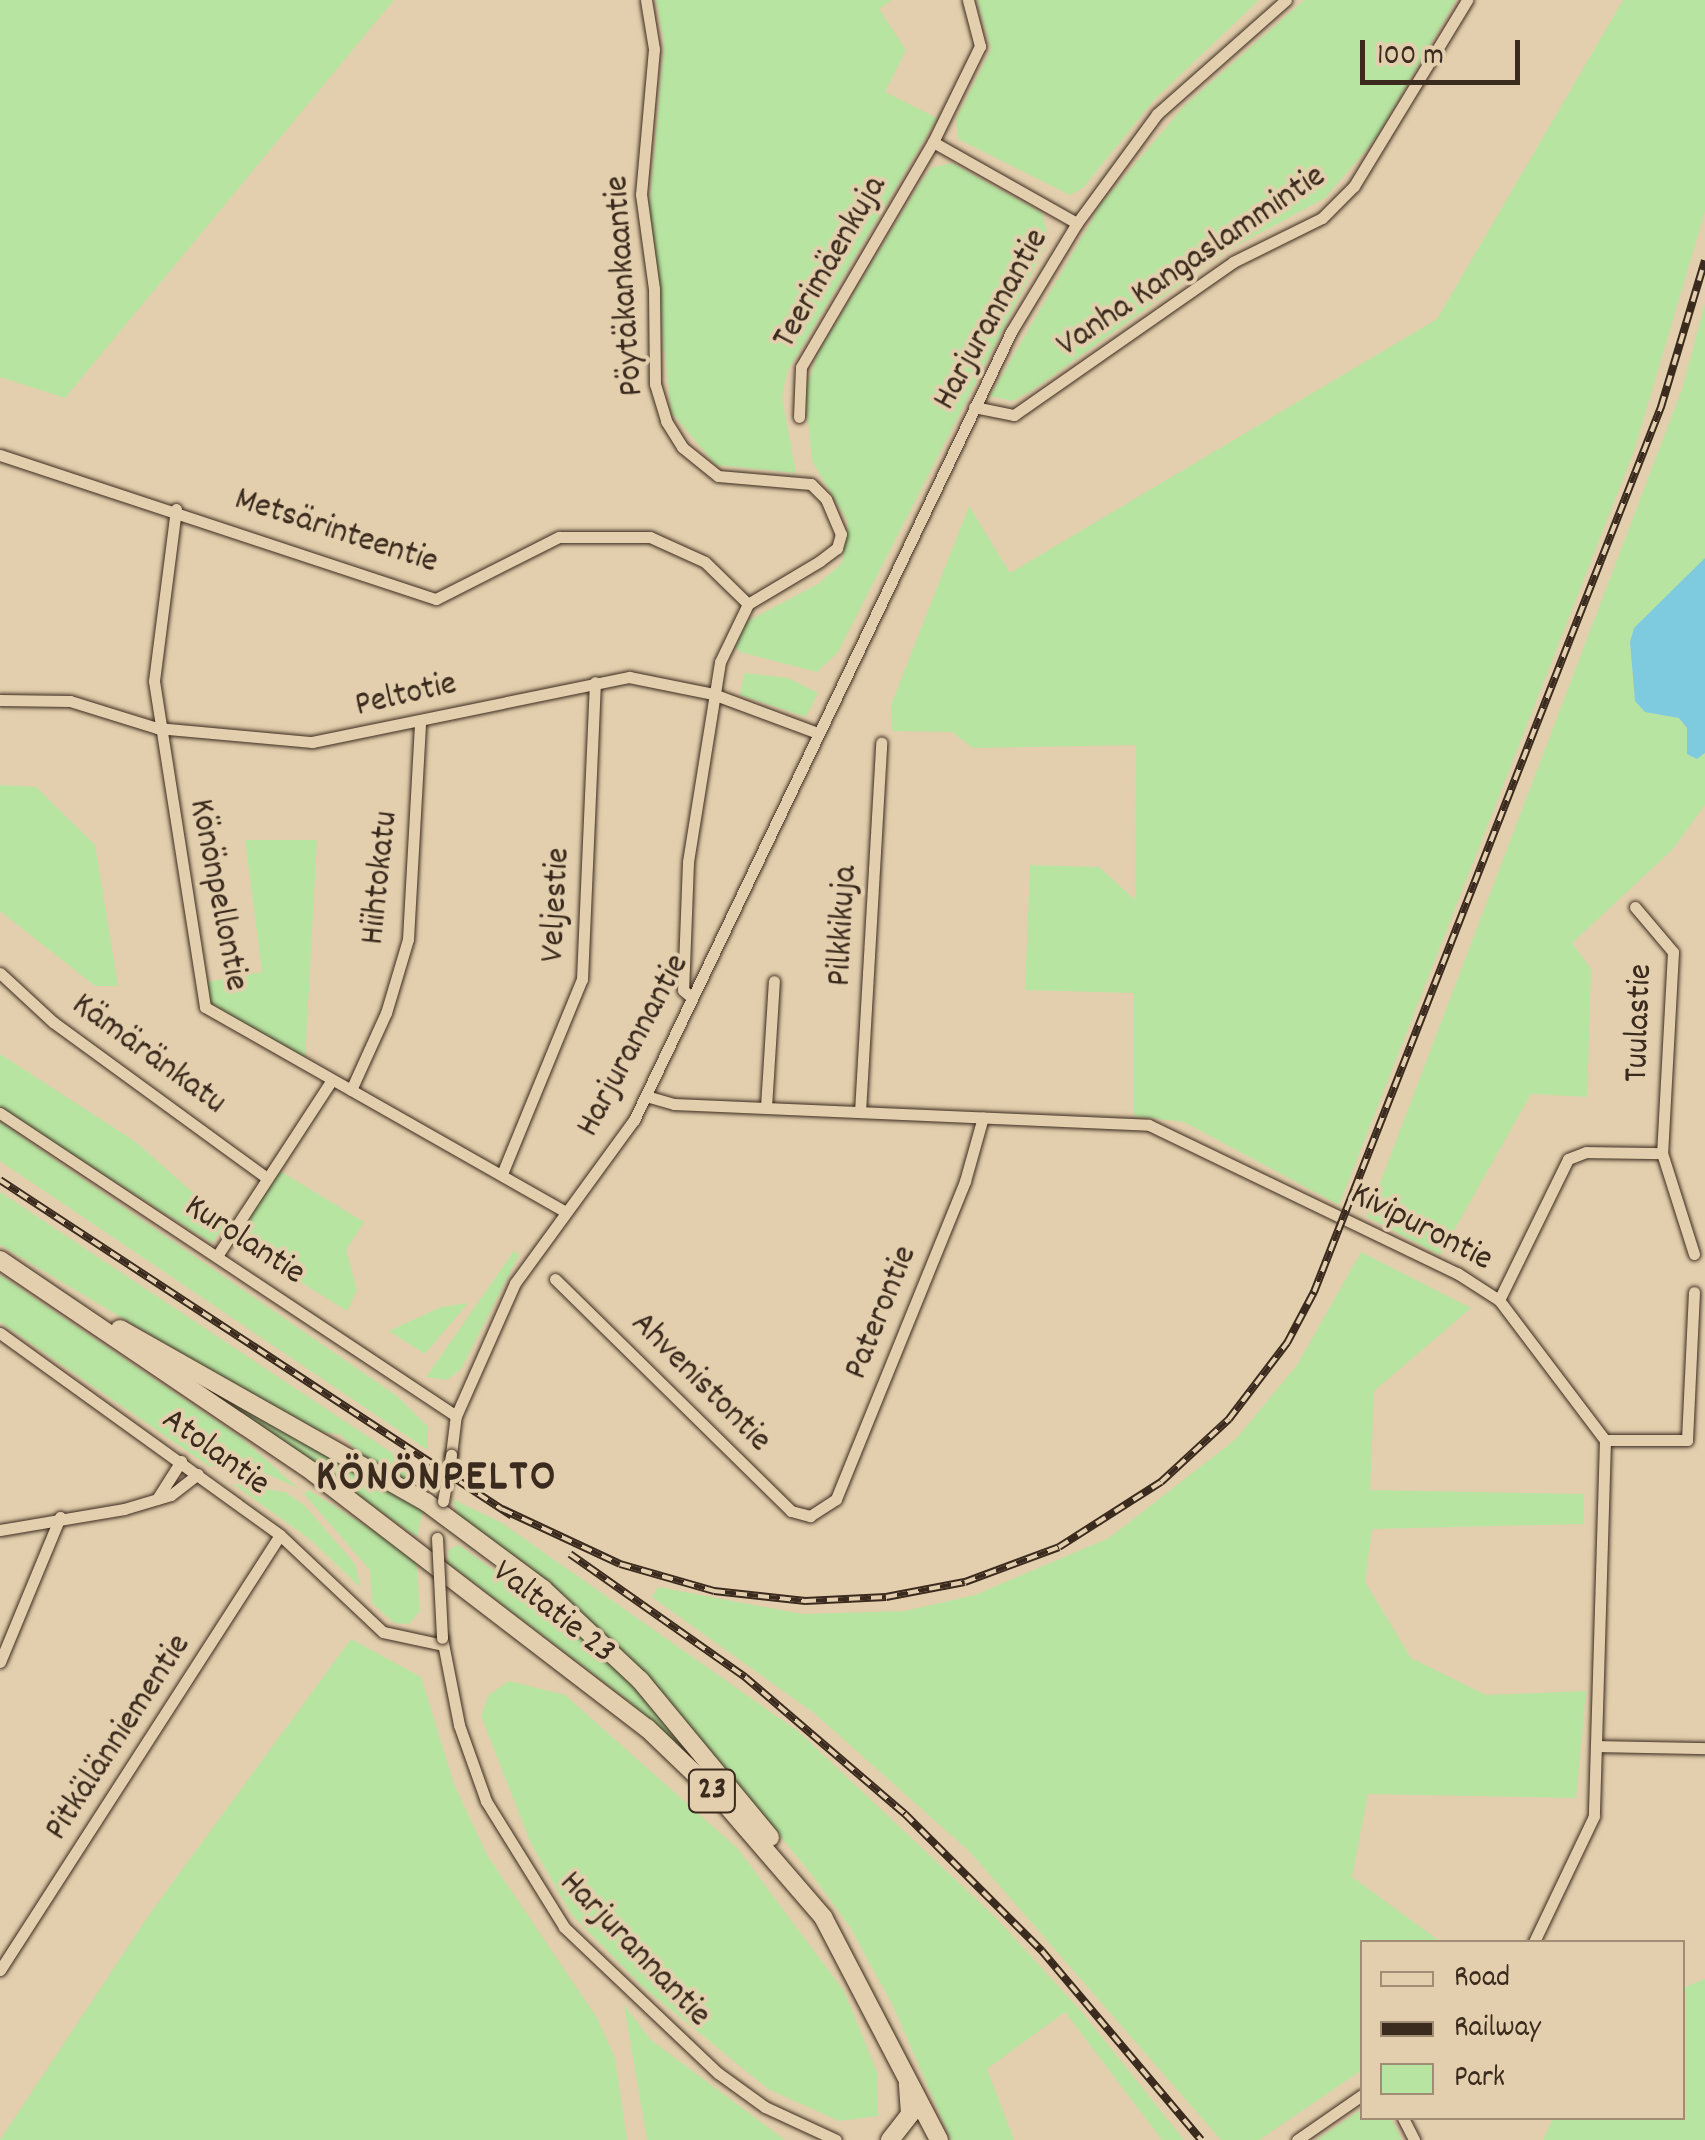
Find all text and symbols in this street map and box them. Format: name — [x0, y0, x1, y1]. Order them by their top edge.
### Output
scale bar — [1365, 20, 1525, 82]
text: 100 m — [1377, 36, 1444, 79]
street label: Vanha Kangaslammintie — [1050, 156, 1334, 368]
street label: Teerimäenkuja — [765, 169, 897, 357]
street label: Pöytäkankaantie — [597, 174, 655, 398]
street label: Harjurannantie — [925, 222, 1059, 418]
street label: Metsärinteentie — [229, 479, 443, 585]
street label: Peltotie — [351, 664, 461, 728]
street label: Könönpellontie — [178, 796, 256, 994]
street label: Hiihtokatu — [353, 809, 409, 947]
street label: Veljestie — [533, 847, 581, 963]
street label: Pilkkikuja — [820, 865, 868, 987]
street label: Harjurannantie — [568, 948, 700, 1144]
street label: Tuulastie — [1617, 963, 1663, 1083]
street label: Kämäränkatu — [63, 985, 233, 1125]
street label: Kivipurontie — [1343, 1174, 1499, 1282]
street label: Kurolantie — [176, 1187, 312, 1295]
street label: Paterontie — [836, 1240, 928, 1386]
street label: Ahvenistontie — [621, 1304, 779, 1462]
street label: Atolantie — [153, 1400, 277, 1506]
district label: KÖNÖNPELTO — [316, 1453, 558, 1507]
street label: Valtatie 23 — [483, 1552, 623, 1674]
street label: Pitkälänniementie — [37, 1627, 201, 1849]
road number: 23 — [687, 1764, 737, 1818]
street label: Harjurannantie — [549, 1863, 719, 2037]
legend — [1360, 1940, 1685, 2120]
text: Road — [1454, 1958, 1510, 2001]
text: Railway — [1454, 2008, 1541, 2051]
text: Park — [1454, 2058, 1505, 2101]

